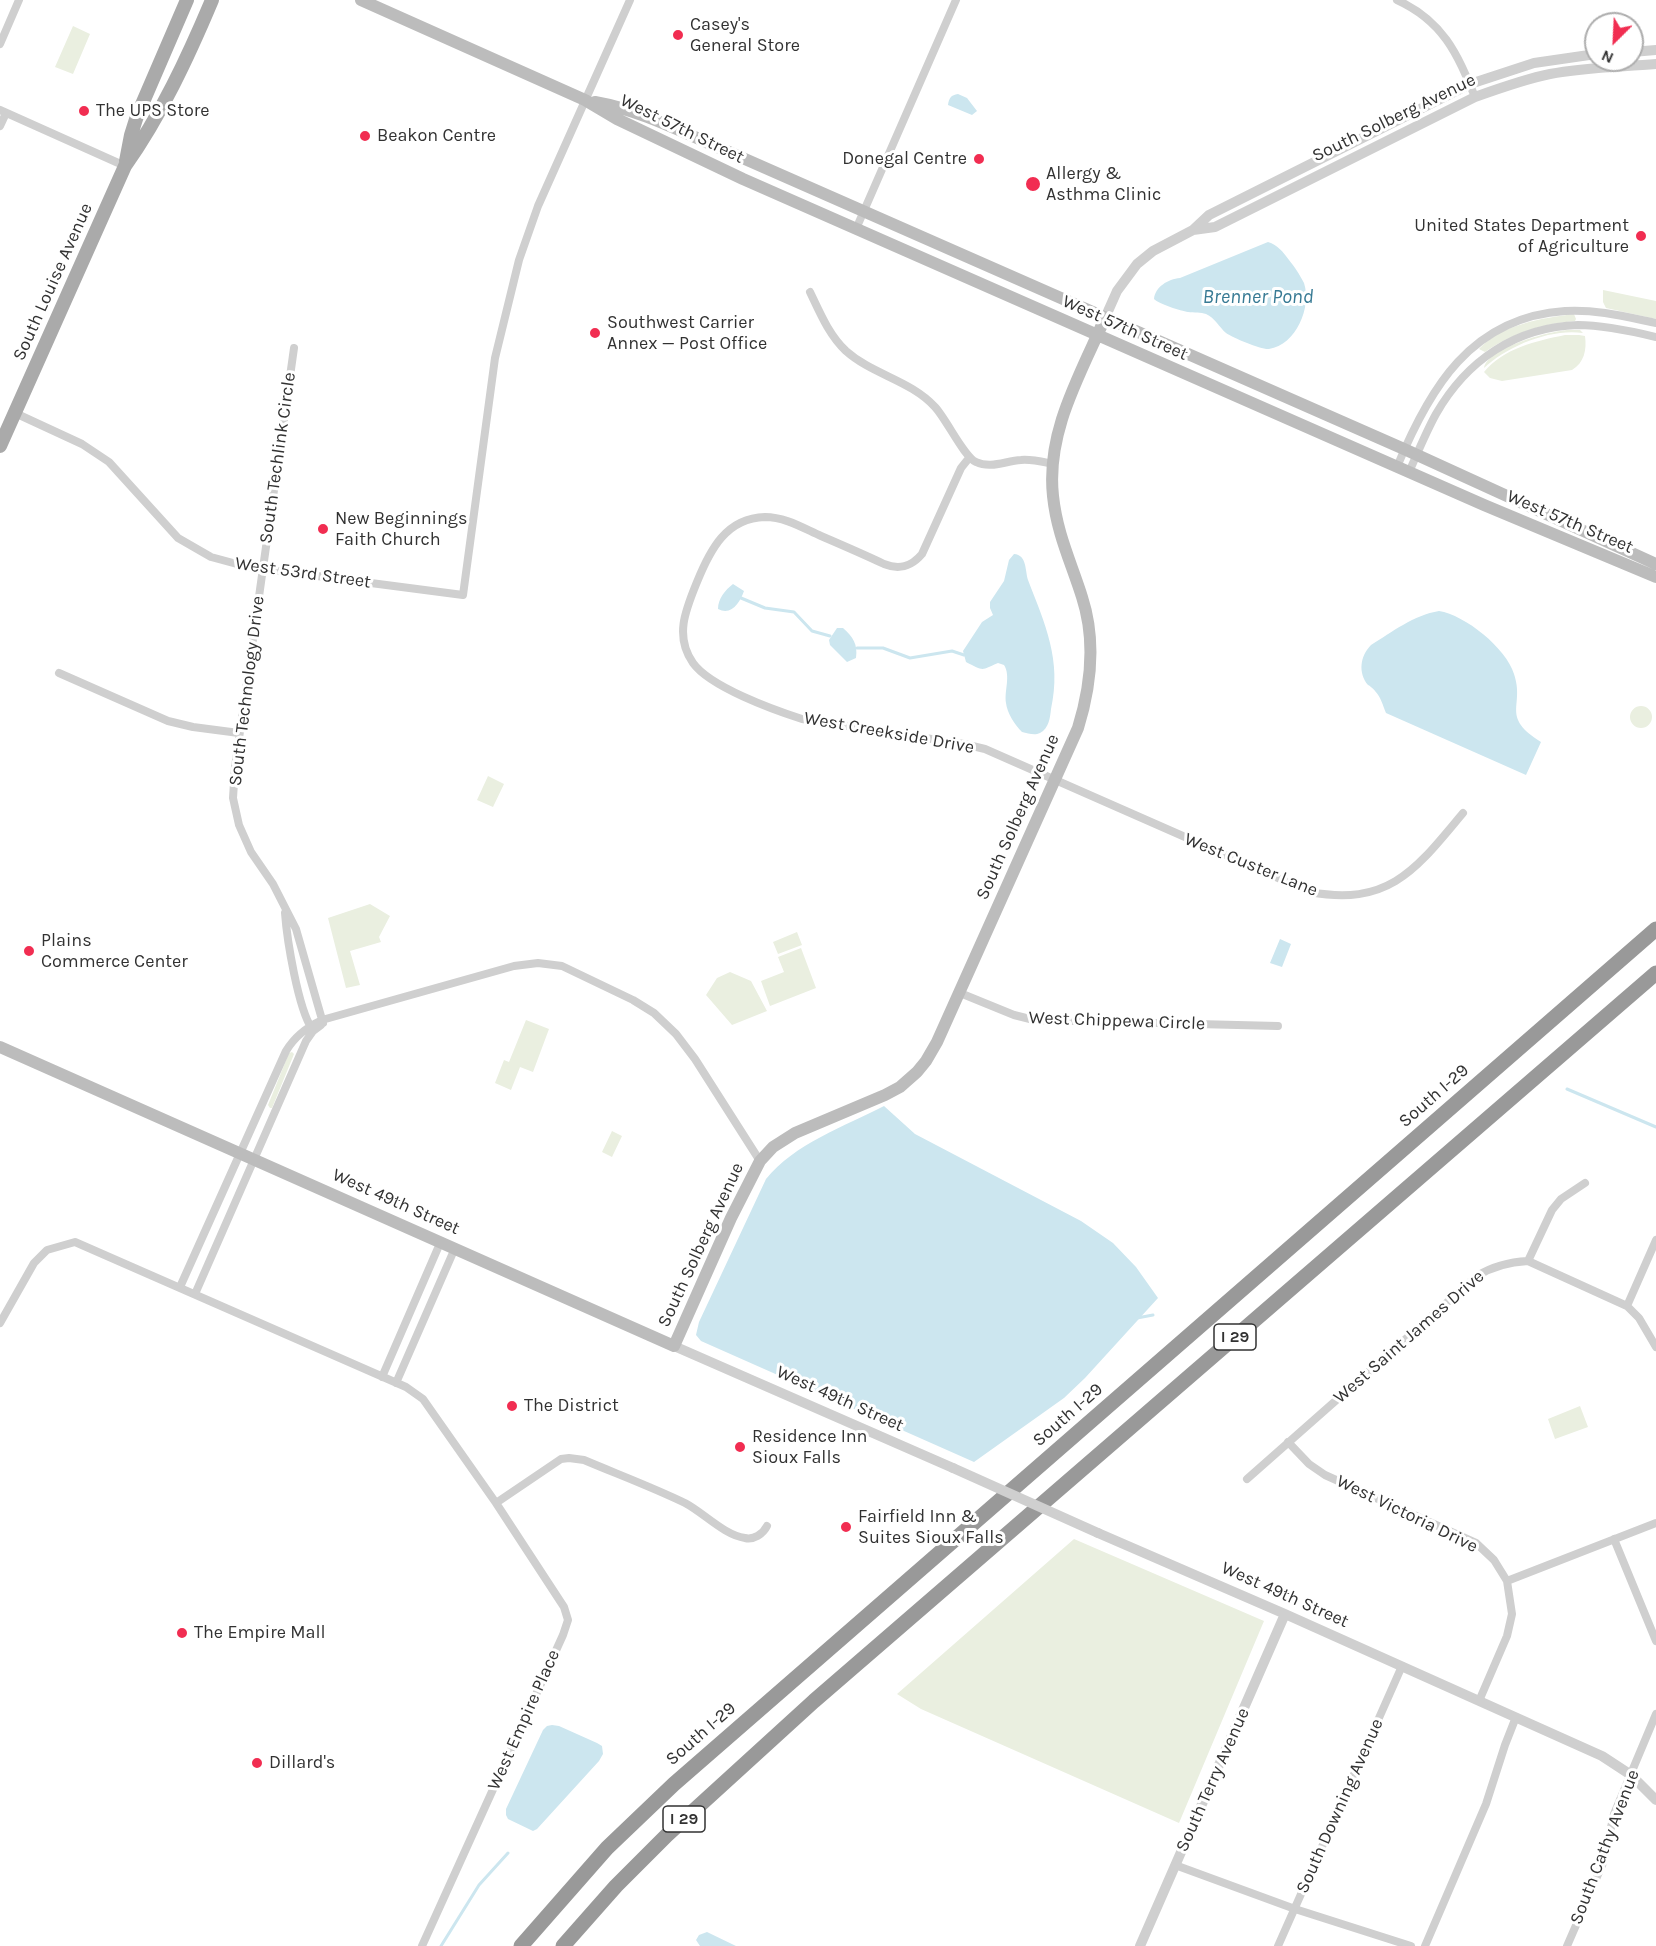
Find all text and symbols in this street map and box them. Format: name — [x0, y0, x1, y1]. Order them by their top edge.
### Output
north arrow — [1584, 12, 1644, 72]
place label: Casey's General Store — [690, 14, 800, 57]
marker: Casey's General Store — [671, 28, 685, 42]
text: N — [1598, 46, 1616, 68]
street label: South Solberg Avenue — [1309, 69, 1479, 167]
street label: West 57th Street — [617, 90, 747, 168]
place label: The UPS Store — [96, 100, 209, 122]
marker: The UPS Store — [77, 104, 91, 118]
place label: Beakon Centre — [377, 125, 496, 147]
marker: Beakon Centre — [358, 129, 372, 143]
place label: Donegal Centre — [842, 148, 967, 170]
marker: Donegal Centre — [972, 152, 986, 166]
place label: Allergy & Asthma Clinic — [1046, 163, 1161, 206]
marker: Allergy & Asthma Clinic — [1024, 175, 1042, 193]
street label: South Louise Avenue — [9, 200, 97, 364]
place label: United States Department of Agriculture — [1414, 215, 1629, 258]
marker: United States Department of Agriculture — [1634, 229, 1648, 243]
water label: Brenner Pond — [1203, 285, 1313, 309]
street label: West 57th Street — [1059, 291, 1191, 365]
place label: Southwest Carrier Annex — Post Office — [607, 312, 767, 354]
marker: Southwest Carrier Annex — Post Office — [588, 326, 602, 340]
street label: South Techlink Circle — [255, 371, 301, 545]
street label: West 57th Street — [1504, 486, 1636, 558]
place label: New Beginnings Faith Church — [335, 508, 467, 550]
marker: New Beginnings Faith Church — [316, 522, 330, 536]
street label: West 53rd Street — [234, 553, 372, 593]
street label: South Technology Drive — [225, 595, 269, 787]
street label: West Creekside Drive — [802, 707, 976, 759]
street label: South Solberg Avenue — [972, 731, 1064, 903]
street label: West Custer Lane — [1181, 828, 1321, 902]
place label: Plains Commerce Center — [41, 930, 188, 972]
marker: Plains Commerce Center — [22, 944, 36, 958]
street label: West Chippewa Circle — [1028, 1007, 1206, 1035]
street label: South I-29 — [1395, 1060, 1473, 1132]
street label: South Solberg Avenue — [653, 1159, 749, 1331]
street label: West 49th Street — [329, 1164, 463, 1240]
street label: West Saint James Drive — [1329, 1266, 1489, 1408]
road number: I 29 — [1214, 1324, 1256, 1350]
street label: West 49th Street — [773, 1361, 907, 1437]
street label: South I-29 — [1029, 1379, 1107, 1451]
place label: The District — [524, 1395, 619, 1417]
marker: The District — [505, 1399, 519, 1413]
place label: Residence Inn Sioux Falls — [752, 1426, 867, 1468]
marker: Residence Inn Sioux Falls — [733, 1440, 747, 1454]
street label: West Victoria Drive — [1333, 1470, 1481, 1558]
place label: Fairfield Inn & Suites Sioux Falls — [858, 1506, 1004, 1549]
marker: Fairfield Inn & Suites Sioux Falls — [839, 1520, 853, 1534]
street label: West 49th Street — [1218, 1557, 1352, 1633]
place label: The Empire Mall — [194, 1622, 325, 1644]
marker: The Empire Mall — [175, 1626, 189, 1640]
street label: West Empire Place — [483, 1646, 565, 1794]
street label: South I-29 — [662, 1698, 740, 1770]
street label: South Terry Avenue — [1172, 1705, 1254, 1855]
street label: South Downing Avenue — [1292, 1715, 1388, 1897]
place label: Dillard's — [269, 1752, 335, 1774]
marker: Dillard's — [250, 1756, 264, 1770]
street label: South Cathy Avenue — [1566, 1767, 1644, 1927]
road number: I 29 — [663, 1806, 705, 1832]

